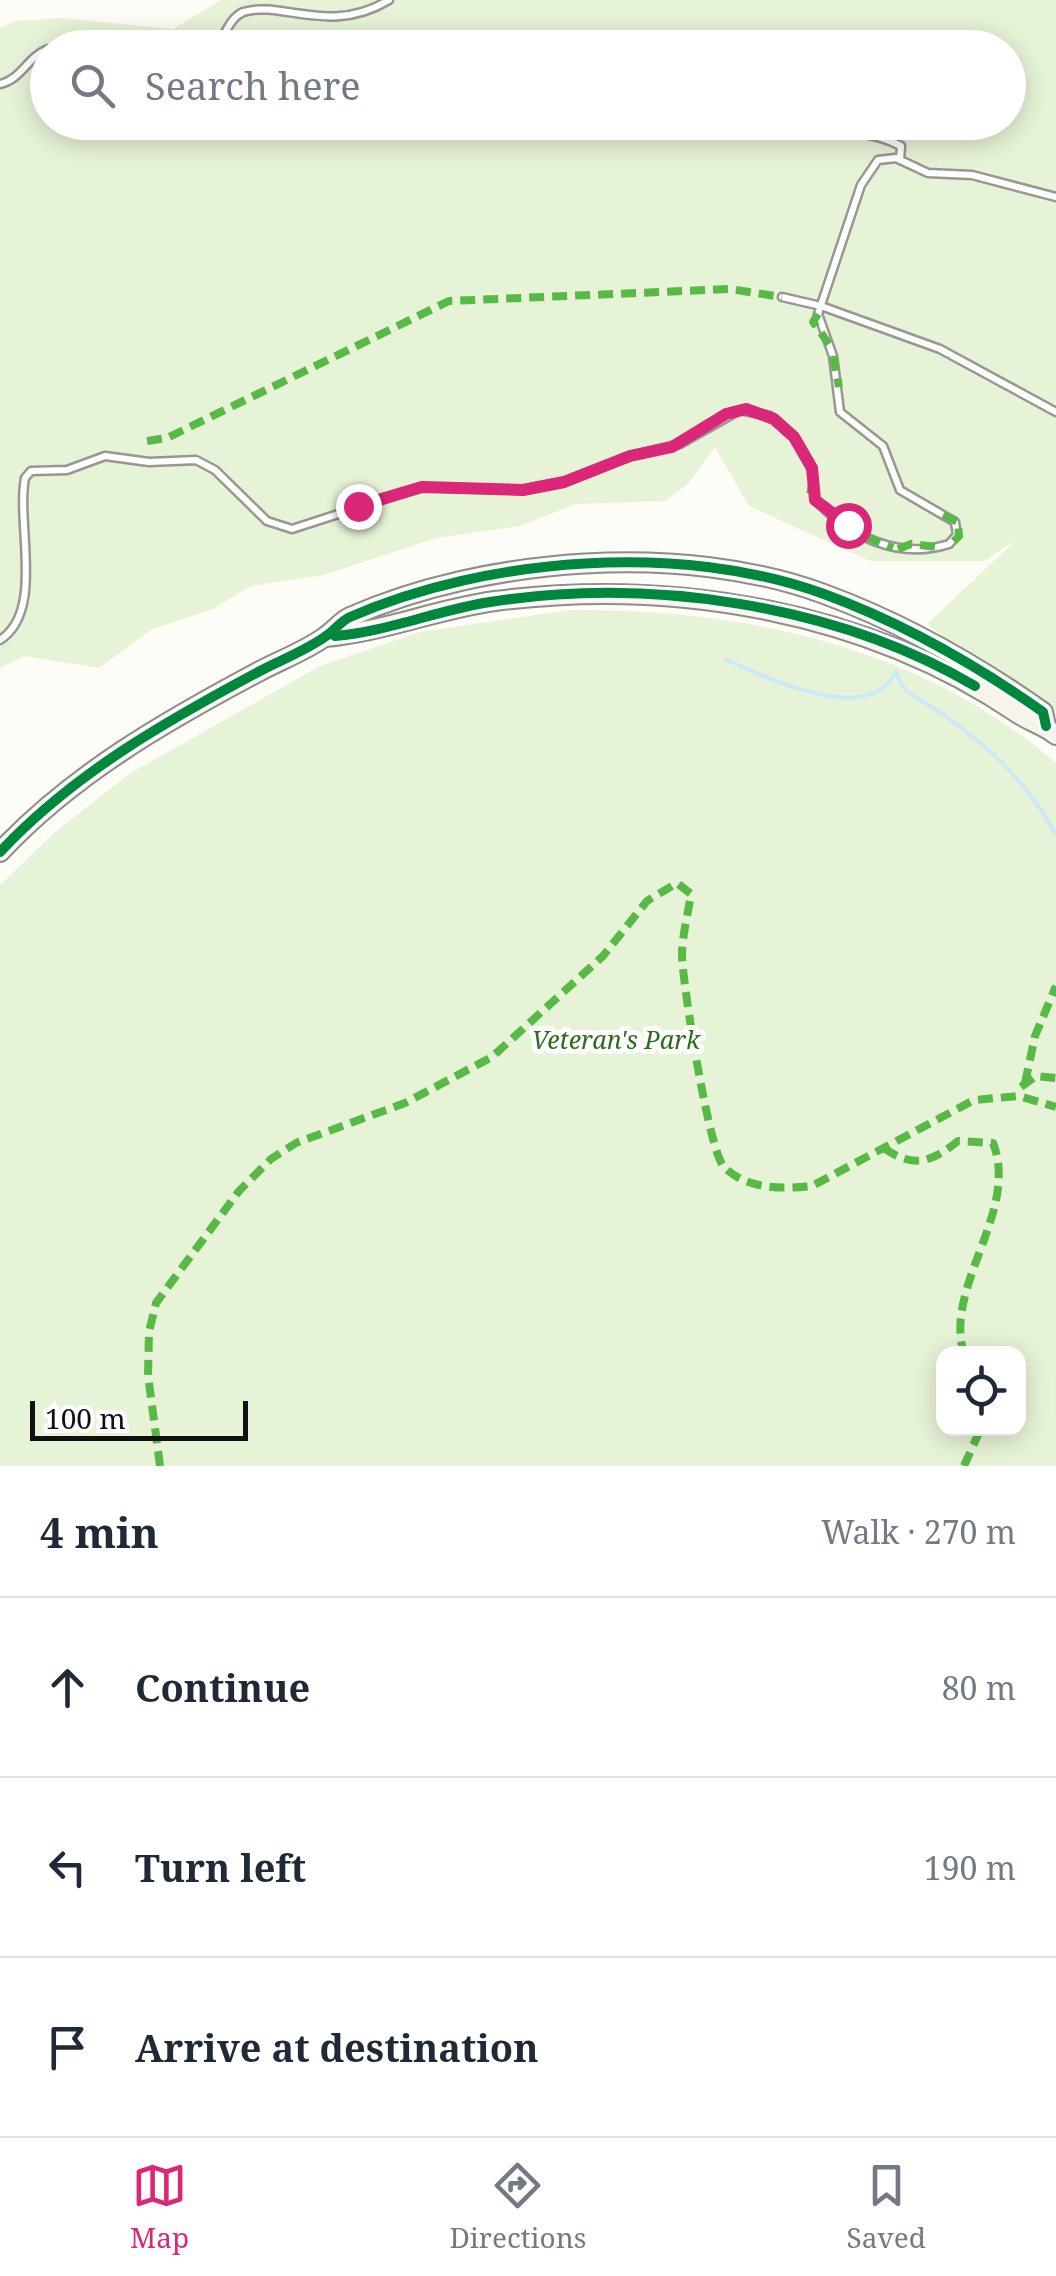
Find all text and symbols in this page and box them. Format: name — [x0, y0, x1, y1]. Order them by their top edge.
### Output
search box — [30, 30, 1026, 140]
icon: search — [65, 58, 120, 113]
text: Search here — [145, 59, 361, 111]
route end — [336, 484, 382, 530]
route start — [826, 503, 872, 549]
park label: Veteran's Park — [532, 1022, 701, 1056]
map controls — [936, 1346, 1026, 1436]
button: locate — [936, 1346, 1026, 1436]
scale bar — [30, 1396, 248, 1440]
text: 100 m — [45, 1399, 126, 1437]
text: 4 min — [40, 1503, 159, 1560]
text: Walk · 270 m — [821, 1510, 1016, 1553]
icon: ahead — [40, 1660, 95, 1715]
text: Continue — [135, 1661, 310, 1713]
text: 80 m — [942, 1666, 1016, 1709]
icon: left — [40, 1840, 95, 1895]
text: Turn left — [135, 1841, 306, 1893]
text: 190 m — [924, 1846, 1016, 1889]
icon: arrive — [40, 2020, 95, 2075]
text: Arrive at destination — [135, 2021, 539, 2073]
tab: Map — [130, 2158, 189, 2256]
tab: Directions — [449, 2158, 586, 2256]
tab: Saved — [847, 2158, 926, 2256]

